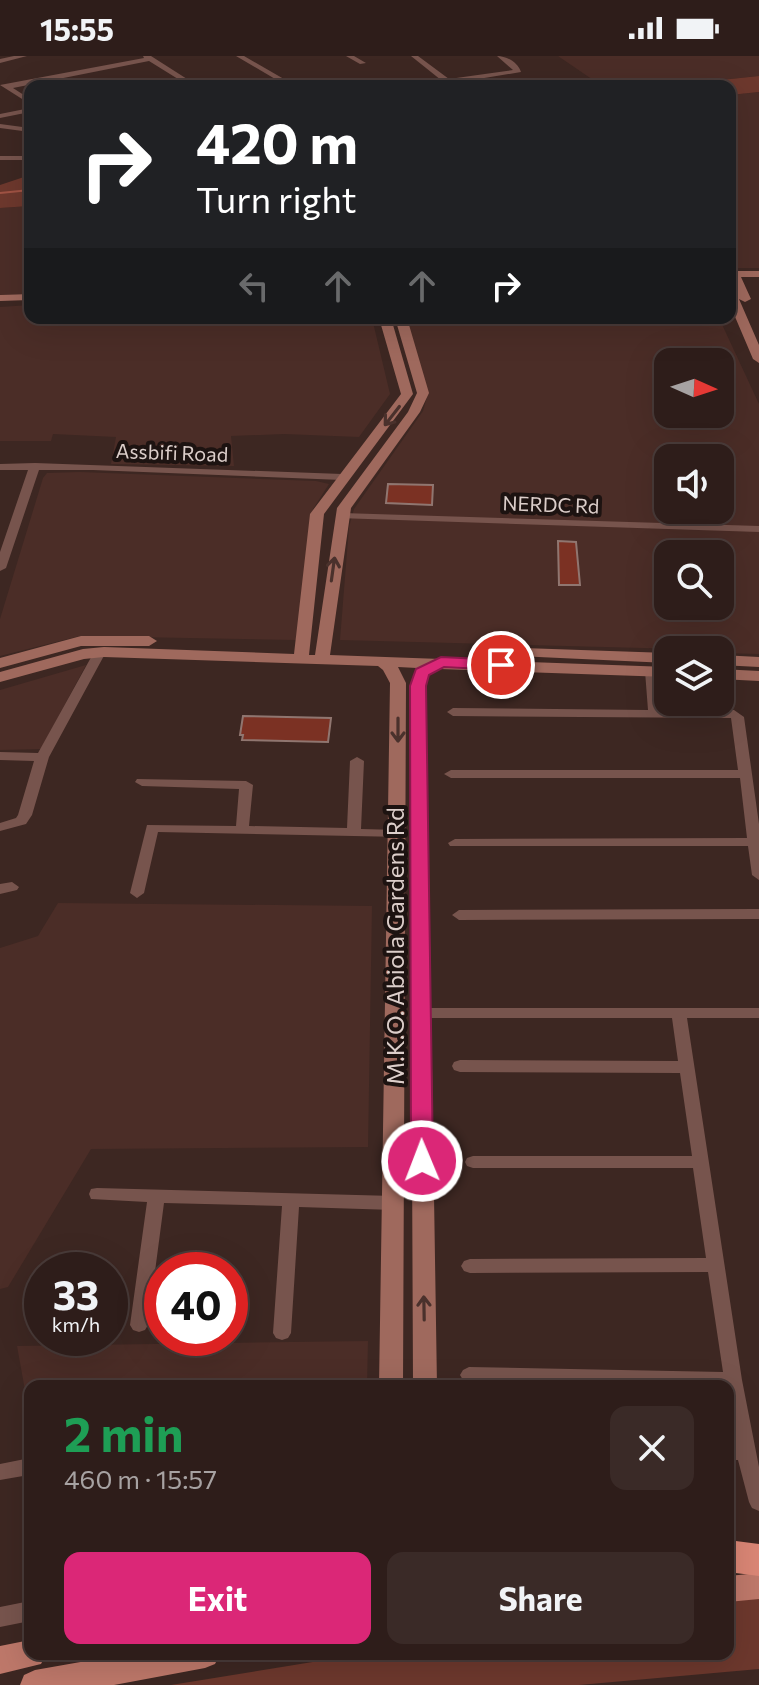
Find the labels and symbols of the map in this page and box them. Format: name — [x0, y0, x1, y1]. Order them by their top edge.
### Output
north arrow — [654, 348, 734, 428]
one-way arrow — [383, 405, 400, 426]
street label: Assbifi Road — [115, 438, 229, 466]
street label: NERDC Rd — [502, 490, 600, 518]
one-way arrow — [326, 557, 341, 582]
pin — [467, 631, 535, 699]
one-way arrow — [390, 716, 406, 743]
street label: M.K.O. Abiola Gardens Rd — [380, 807, 409, 1085]
position arrow — [380, 1119, 464, 1203]
speed limit sign: 40 — [144, 1252, 248, 1356]
one-way arrow — [417, 1295, 432, 1322]

